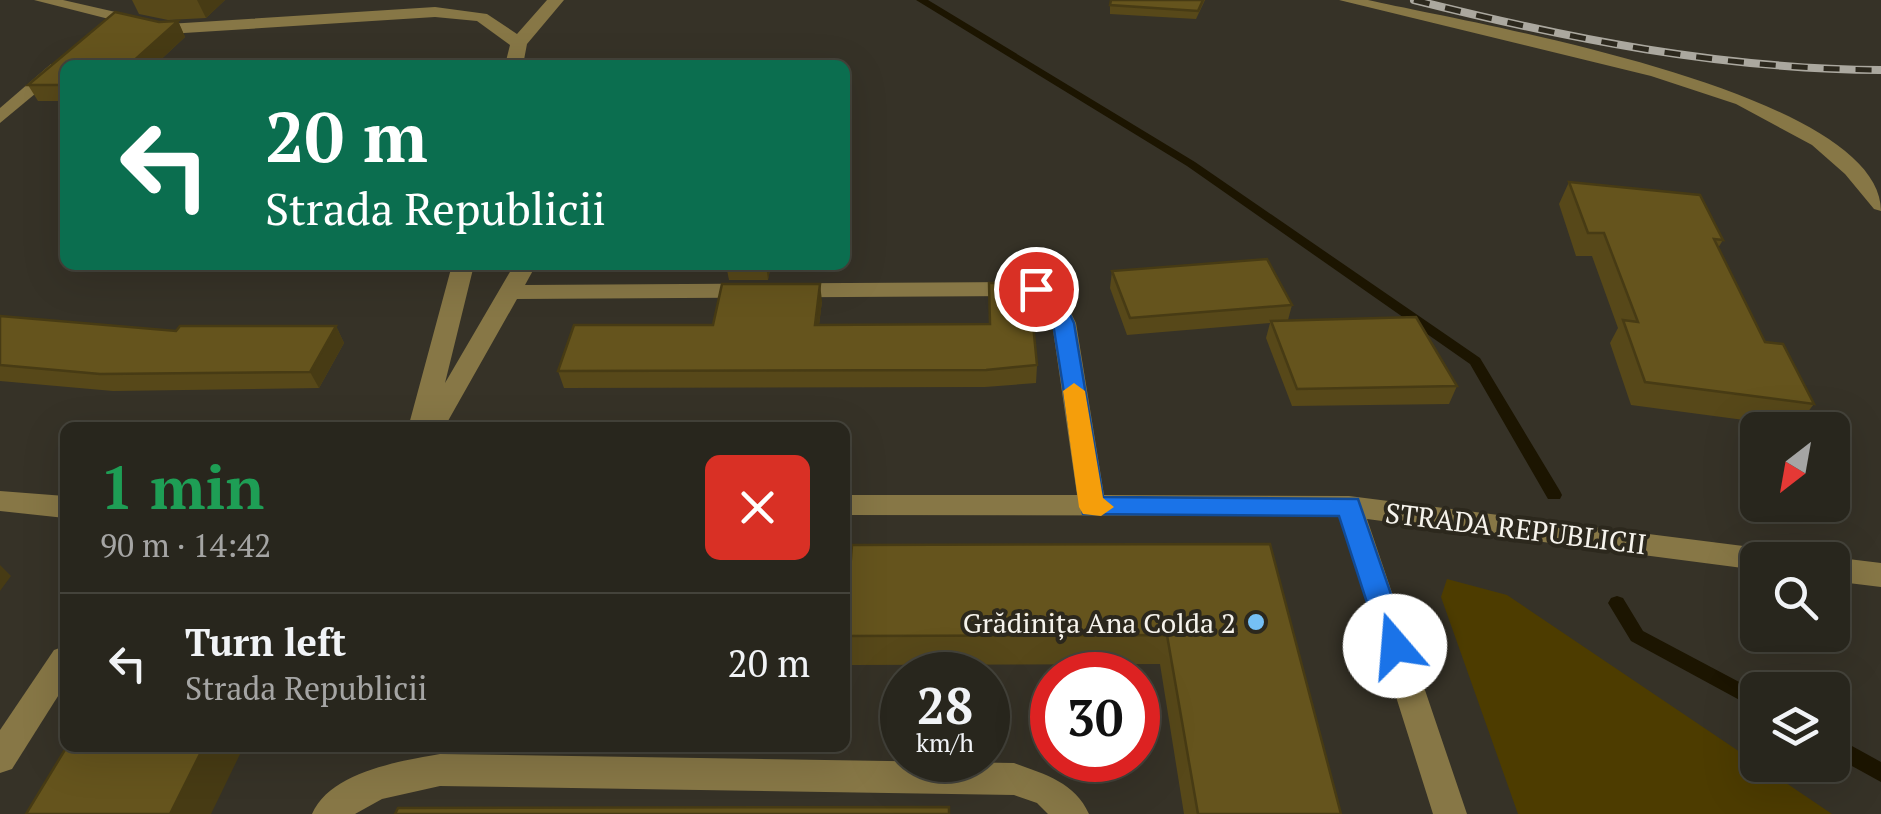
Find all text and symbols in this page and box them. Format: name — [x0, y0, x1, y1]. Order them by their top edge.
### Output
text: 20 m — [265, 89, 428, 182]
icon: left — [100, 100, 230, 230]
text: Strada Republicii — [265, 178, 606, 238]
pin — [994, 247, 1079, 332]
icon: arrive — [1009, 262, 1064, 317]
north arrow — [1740, 412, 1850, 522]
map controls — [1740, 412, 1850, 782]
text: 1 min — [100, 447, 264, 526]
button: close — [705, 455, 810, 560]
street label: STRADA REPUBLICII — [1383, 494, 1649, 562]
text: 90 m · 14:42 — [100, 524, 271, 566]
button: search — [1740, 542, 1850, 652]
position arrow — [1343, 594, 1447, 698]
place label: Grădinița Ana Colda 2 — [963, 604, 1236, 641]
marker: Grădinița Ana Colda 2 — [1245, 611, 1267, 633]
text: Turn left — [185, 617, 346, 667]
icon: left — [100, 636, 155, 691]
text: 20 m — [727, 638, 810, 688]
speed limit sign: 30 — [1030, 652, 1160, 782]
text: Strada Republicii — [185, 667, 427, 709]
text: 28 — [917, 672, 973, 738]
button: layers — [1740, 672, 1850, 782]
text: km/h — [916, 726, 974, 759]

